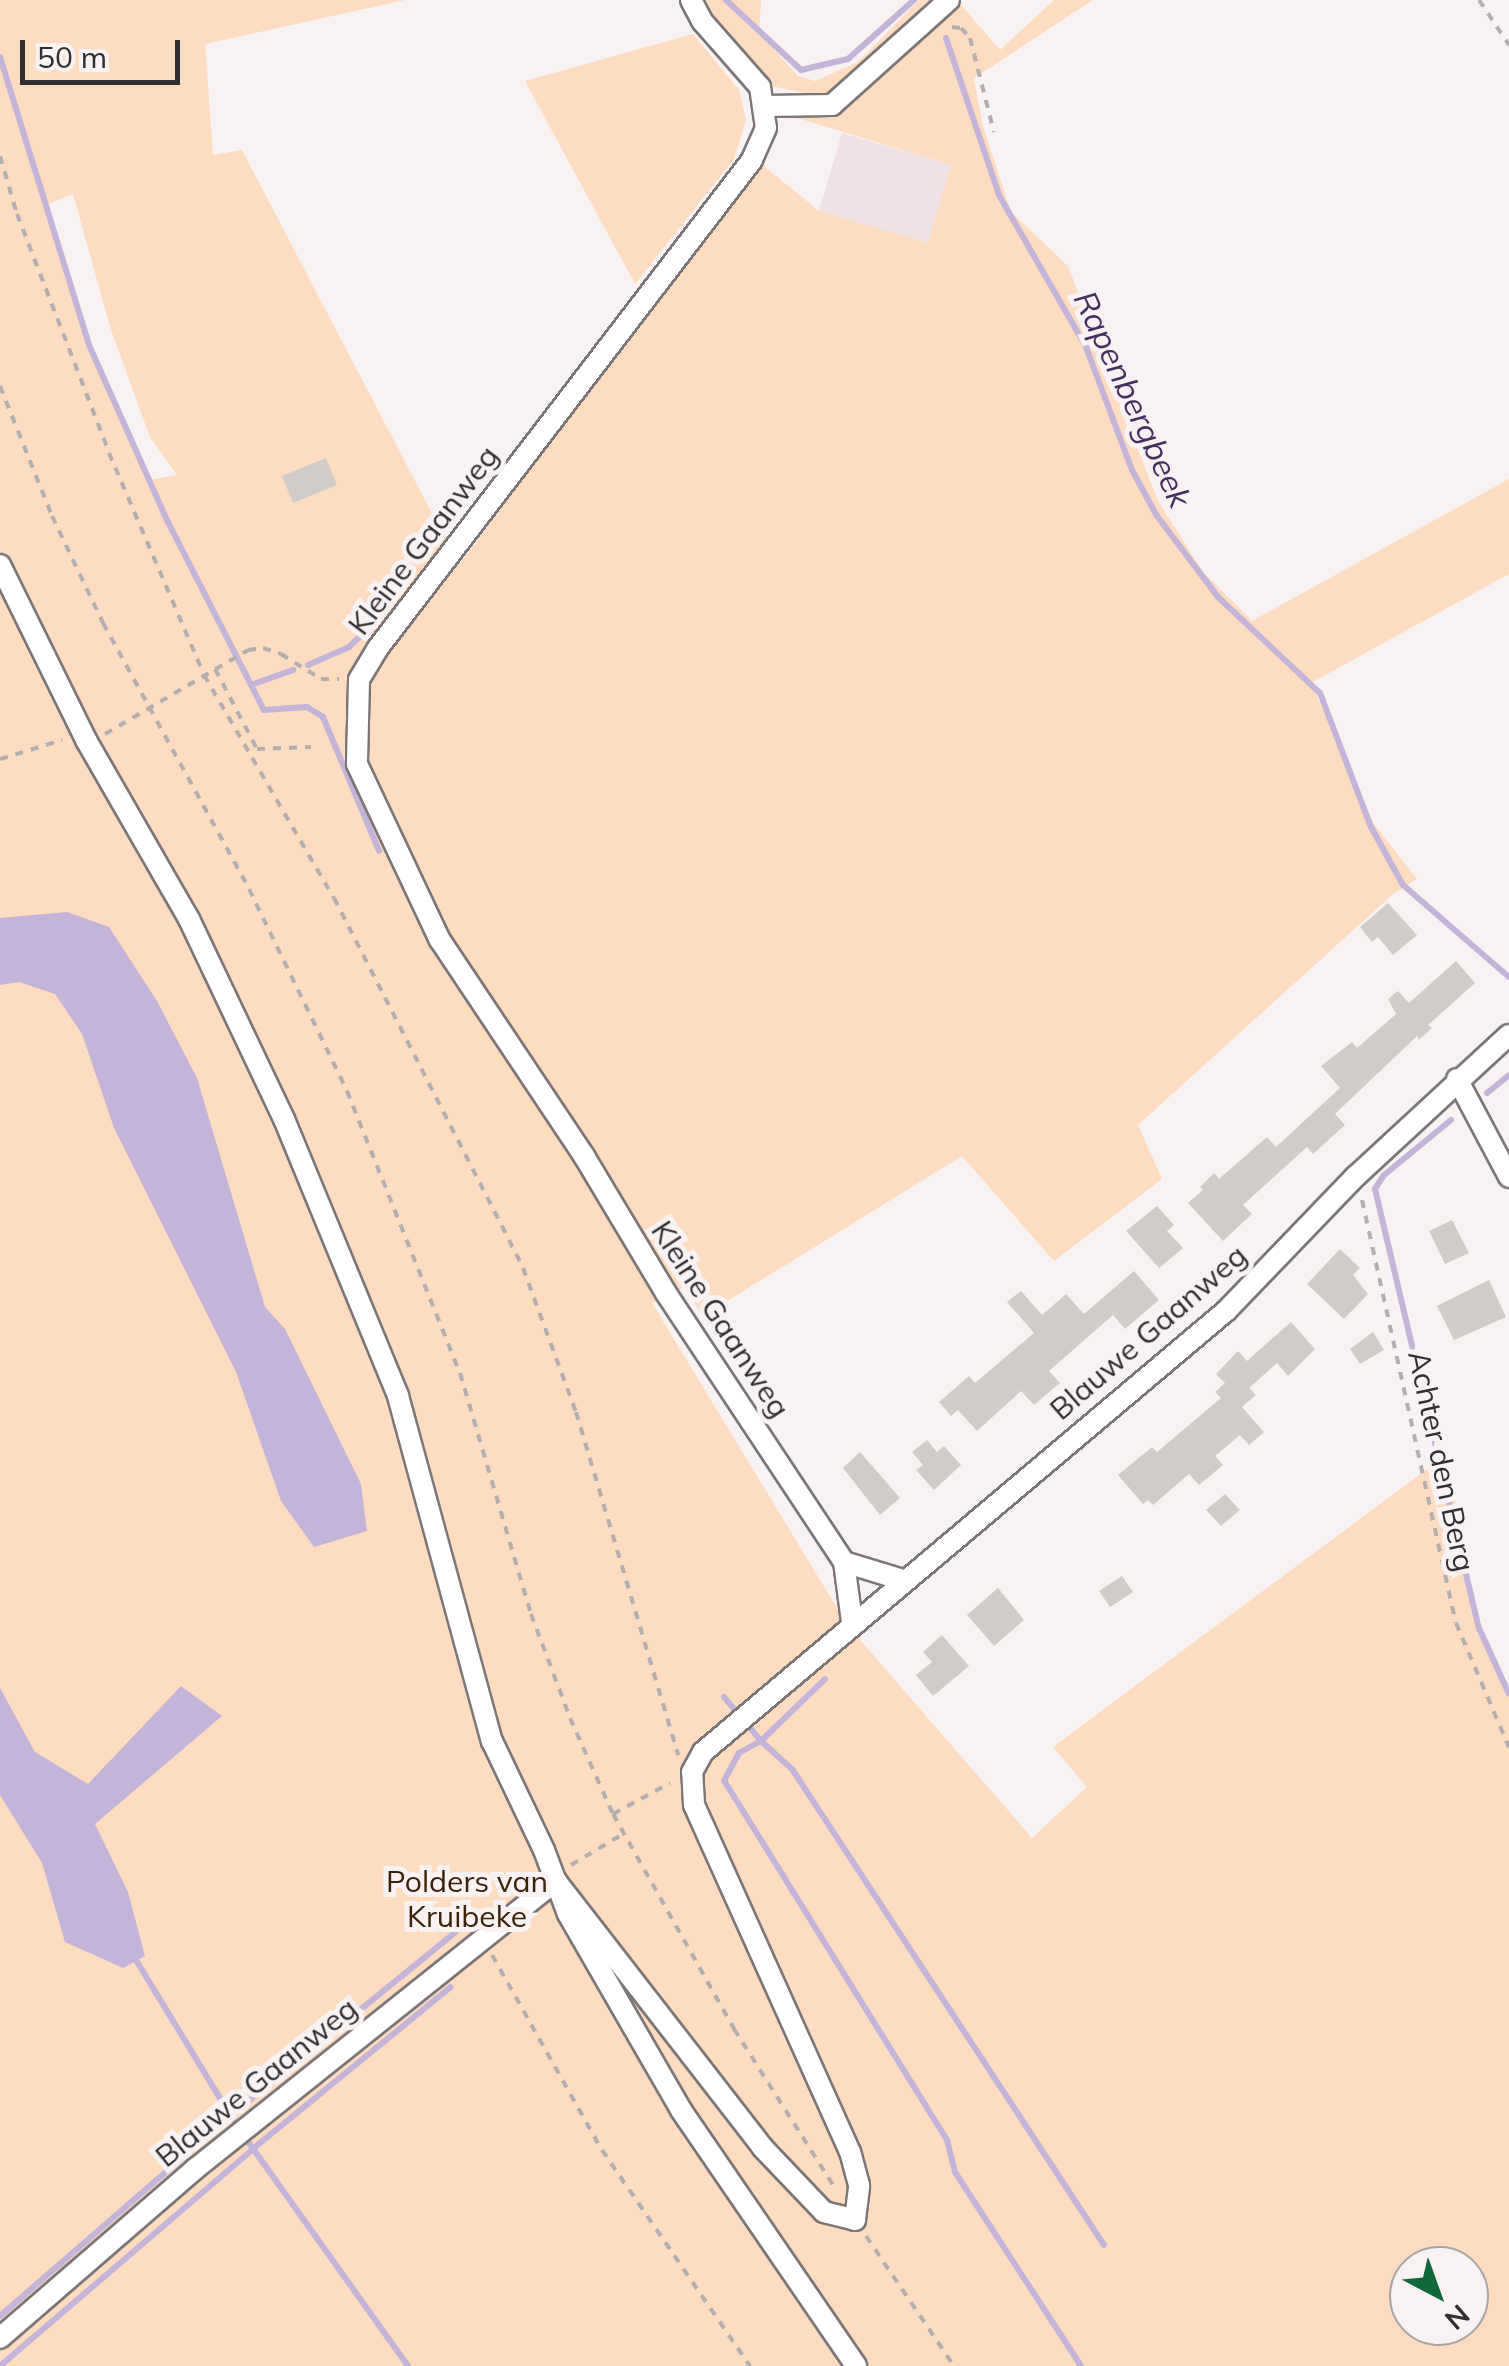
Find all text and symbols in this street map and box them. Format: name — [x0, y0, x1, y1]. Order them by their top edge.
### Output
scale bar — [25, 20, 185, 82]
text: 50 m — [37, 38, 107, 76]
water label: Rapenbergbeek — [1066, 285, 1200, 513]
street label: Kleine Gaanweg — [340, 439, 506, 641]
street label: Kleine Gaanweg — [644, 1214, 798, 1424]
street label: Blauwe Gaanweg — [1042, 1237, 1254, 1427]
street label: Achter den Berg — [1401, 1347, 1483, 1575]
park label: Polders van Kruibeke — [386, 1863, 548, 1934]
street label: Blauwe Gaanweg — [148, 1990, 364, 2174]
north arrow — [1389, 2246, 1489, 2346]
text: N — [1438, 2297, 1477, 2338]

